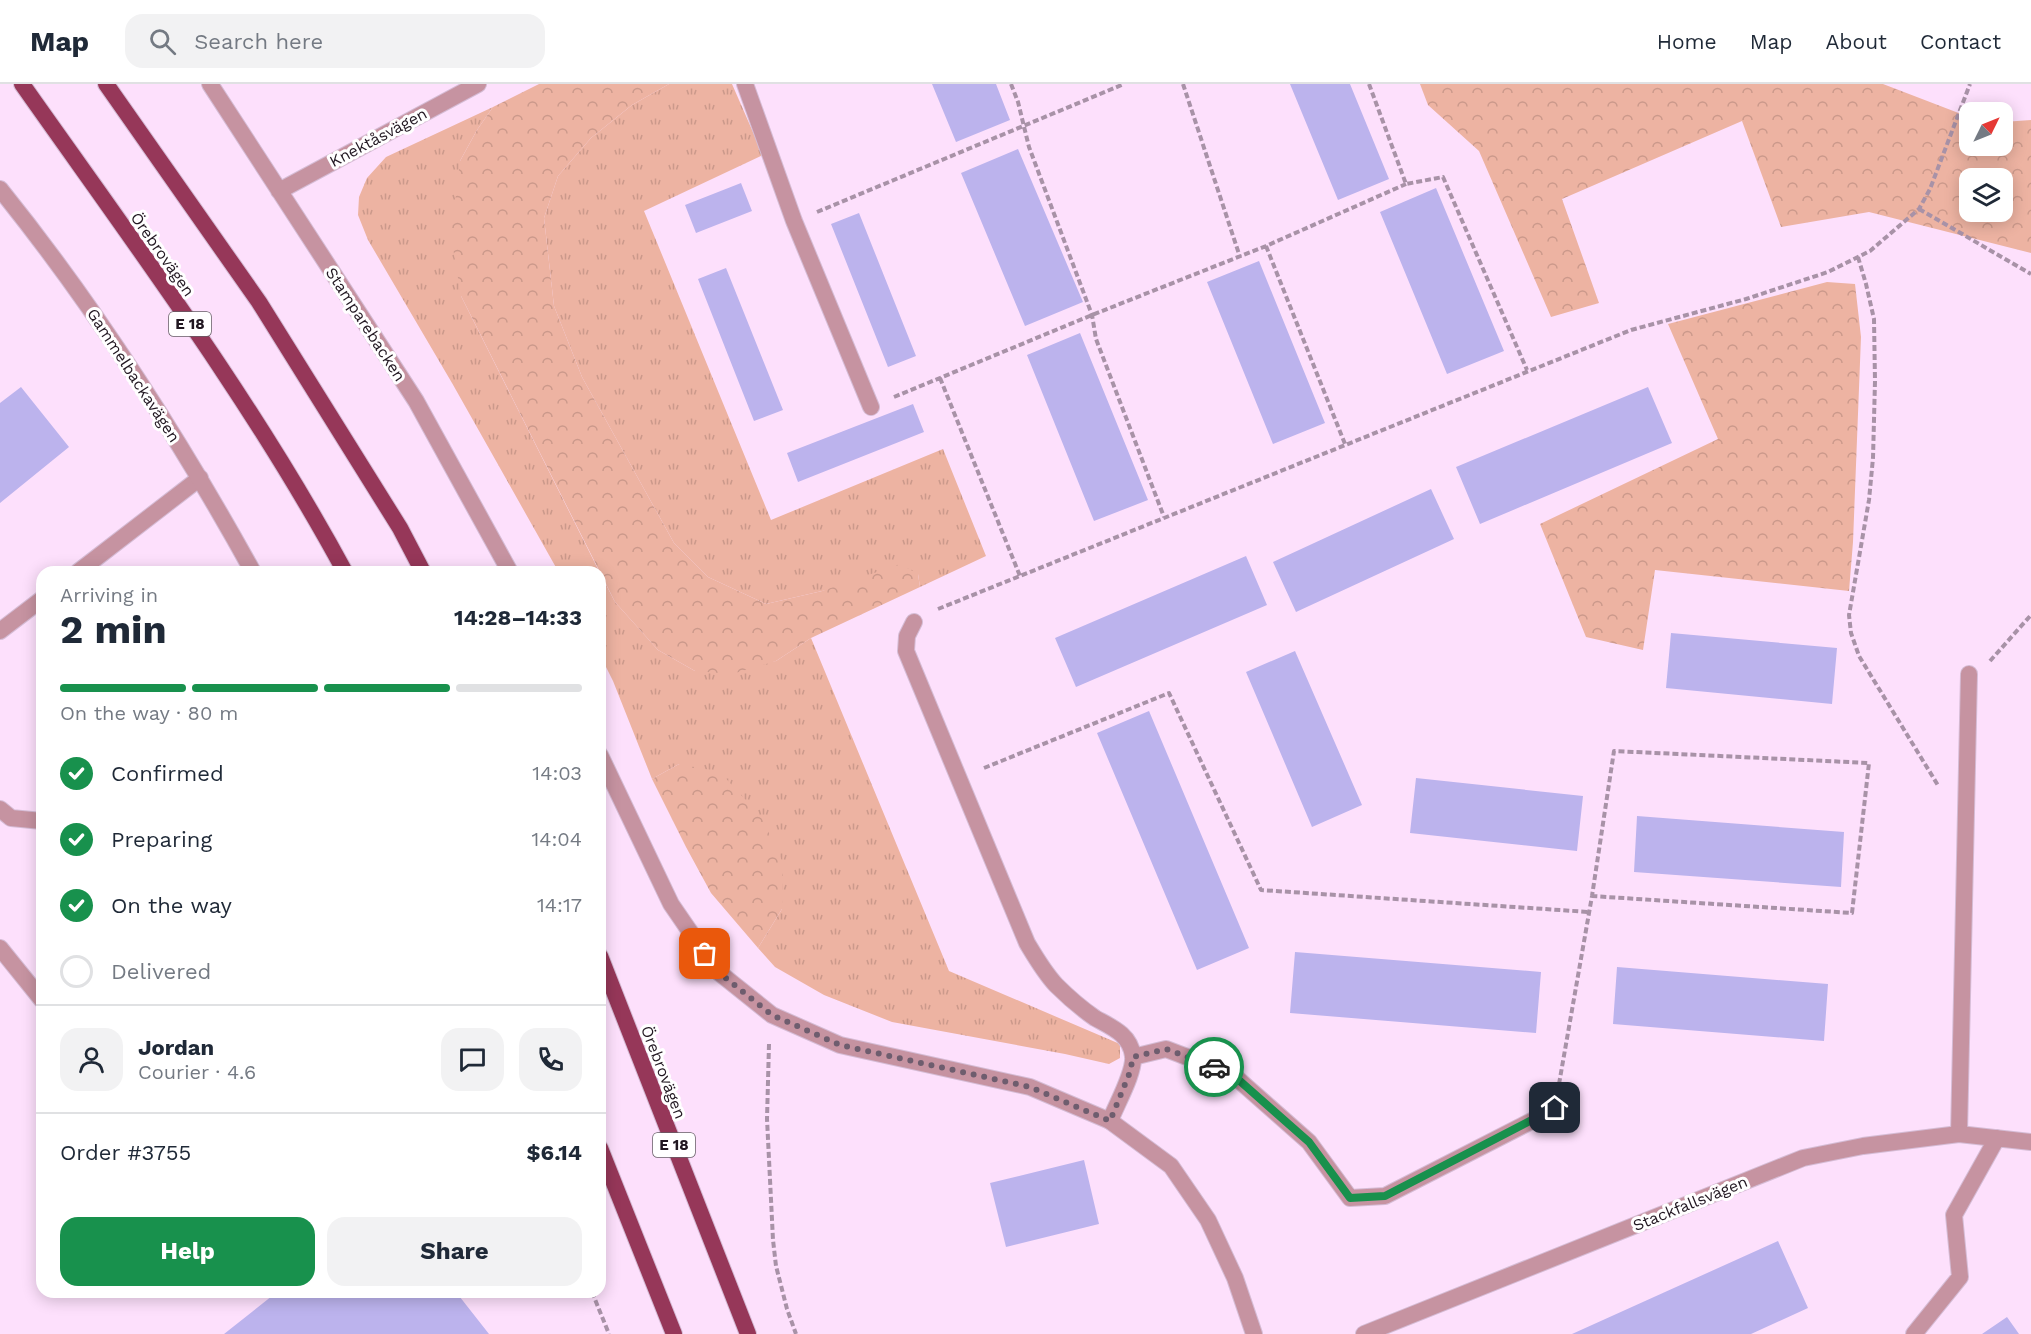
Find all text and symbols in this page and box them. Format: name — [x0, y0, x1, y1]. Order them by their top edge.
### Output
search box — [125, 14, 545, 68]
text: Map — [30, 25, 89, 58]
icon: search — [146, 25, 179, 58]
text: Search here — [194, 29, 323, 54]
text: Home — [1657, 29, 1717, 54]
text: Map — [1750, 29, 1793, 54]
text: About — [1826, 29, 1887, 54]
text: Contact — [1920, 29, 2001, 54]
north arrow — [1959, 102, 2013, 156]
map controls — [1959, 102, 2013, 222]
street label: Knektåsvägen — [326, 104, 430, 171]
button: layers — [1959, 168, 2013, 222]
street label: Örebrovägen — [127, 209, 199, 300]
street label: Stamparebacken — [322, 264, 409, 385]
street label: Gammelbackavägen — [83, 305, 184, 446]
road number: E 18 — [169, 312, 211, 336]
text: Arriving in — [60, 583, 158, 607]
text: 14:28–14:33 — [454, 605, 582, 630]
text: 2 min — [60, 607, 167, 652]
text: On the way · 80 m — [60, 701, 238, 725]
icon: check — [60, 757, 93, 790]
text: Confirmed — [111, 761, 224, 786]
text: 14:03 — [532, 761, 582, 785]
icon: check — [60, 823, 93, 856]
text: Preparing — [111, 827, 212, 852]
text: 14:04 — [531, 827, 582, 851]
icon: check — [60, 889, 93, 922]
text: On the way — [111, 893, 232, 918]
text: 14:17 — [537, 893, 582, 917]
pin — [679, 928, 730, 979]
icon: bag — [688, 937, 721, 970]
text: Delivered — [111, 959, 211, 984]
street label: Örebrovägen — [637, 1023, 690, 1121]
button: person — [60, 1028, 123, 1091]
button: chat — [441, 1028, 504, 1091]
button: phone — [519, 1028, 582, 1091]
text: Jordan — [138, 1035, 214, 1060]
courier — [1184, 1037, 1244, 1097]
icon: car — [1198, 1051, 1231, 1084]
text: Courier · 4.6 — [138, 1060, 256, 1084]
pin — [1529, 1082, 1580, 1133]
icon: home — [1538, 1091, 1571, 1124]
road number: E 18 — [653, 1133, 695, 1157]
text: Order #3755 — [60, 1140, 191, 1165]
text: $6.14 — [526, 1140, 582, 1165]
street label: Stackfallsvägen — [1630, 1172, 1750, 1235]
button: Help — [60, 1217, 315, 1286]
button: Share — [327, 1217, 582, 1286]

